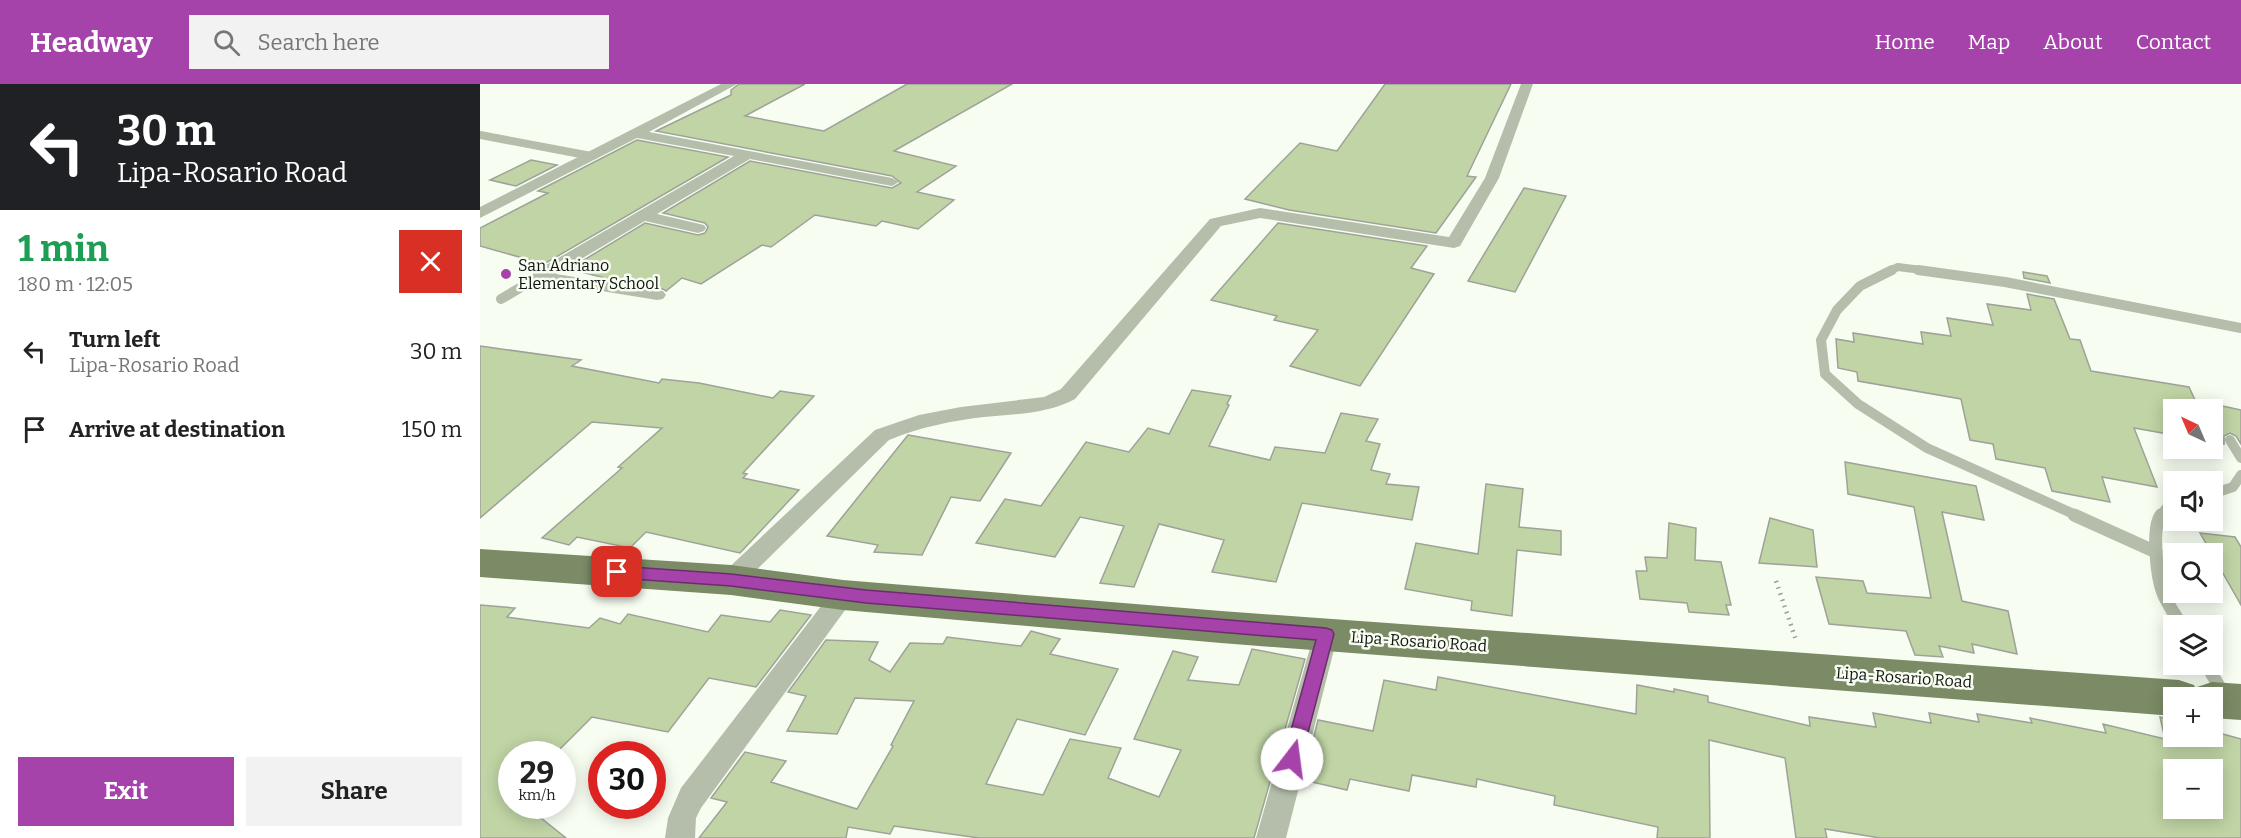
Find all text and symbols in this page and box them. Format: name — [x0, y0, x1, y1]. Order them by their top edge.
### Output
search box — [189, 15, 609, 69]
text: Headway — [30, 26, 153, 59]
icon: search — [210, 26, 243, 59]
text: Search here — [258, 29, 380, 56]
text: Home — [1875, 29, 1935, 55]
text: Map — [1968, 29, 2010, 55]
text: About — [2043, 29, 2103, 55]
text: Contact — [2136, 29, 2211, 55]
text: 30 m — [117, 106, 216, 156]
icon: left — [18, 108, 96, 186]
text: Lipa-Rosario Road — [117, 157, 347, 189]
text: 1 min — [18, 227, 109, 271]
button: close — [399, 230, 462, 293]
place label: San Adriano Elementary School — [518, 256, 659, 293]
marker: San Adriano Elementary School — [499, 267, 513, 281]
text: 180 m · 12:05 — [18, 272, 133, 296]
text: Turn left — [69, 326, 161, 353]
icon: left — [18, 335, 51, 368]
text: 30 m — [410, 338, 462, 365]
text: Lipa-Rosario Road — [69, 353, 240, 377]
north arrow — [2163, 399, 2223, 459]
map controls — [2163, 399, 2223, 819]
icon: arrive — [18, 413, 51, 446]
text: Arrive at destination — [69, 416, 285, 443]
text: 150 m — [402, 416, 462, 443]
button: sound — [2163, 471, 2223, 531]
button: search — [2163, 543, 2223, 603]
pin — [591, 546, 642, 597]
icon: arrive — [600, 555, 633, 588]
button: layers — [2163, 615, 2223, 675]
street label: Lipa-Rosario Road — [1350, 627, 1488, 656]
street label: Lipa-Rosario Road — [1835, 663, 1973, 692]
button: + — [2163, 687, 2223, 747]
position arrow — [1260, 727, 1324, 791]
speed limit sign: 30 — [588, 741, 666, 819]
text: 29 — [520, 755, 554, 791]
button: Exit — [18, 757, 234, 826]
button: Share — [246, 757, 462, 826]
button: − — [2163, 759, 2223, 819]
text: km/h — [518, 786, 556, 804]

